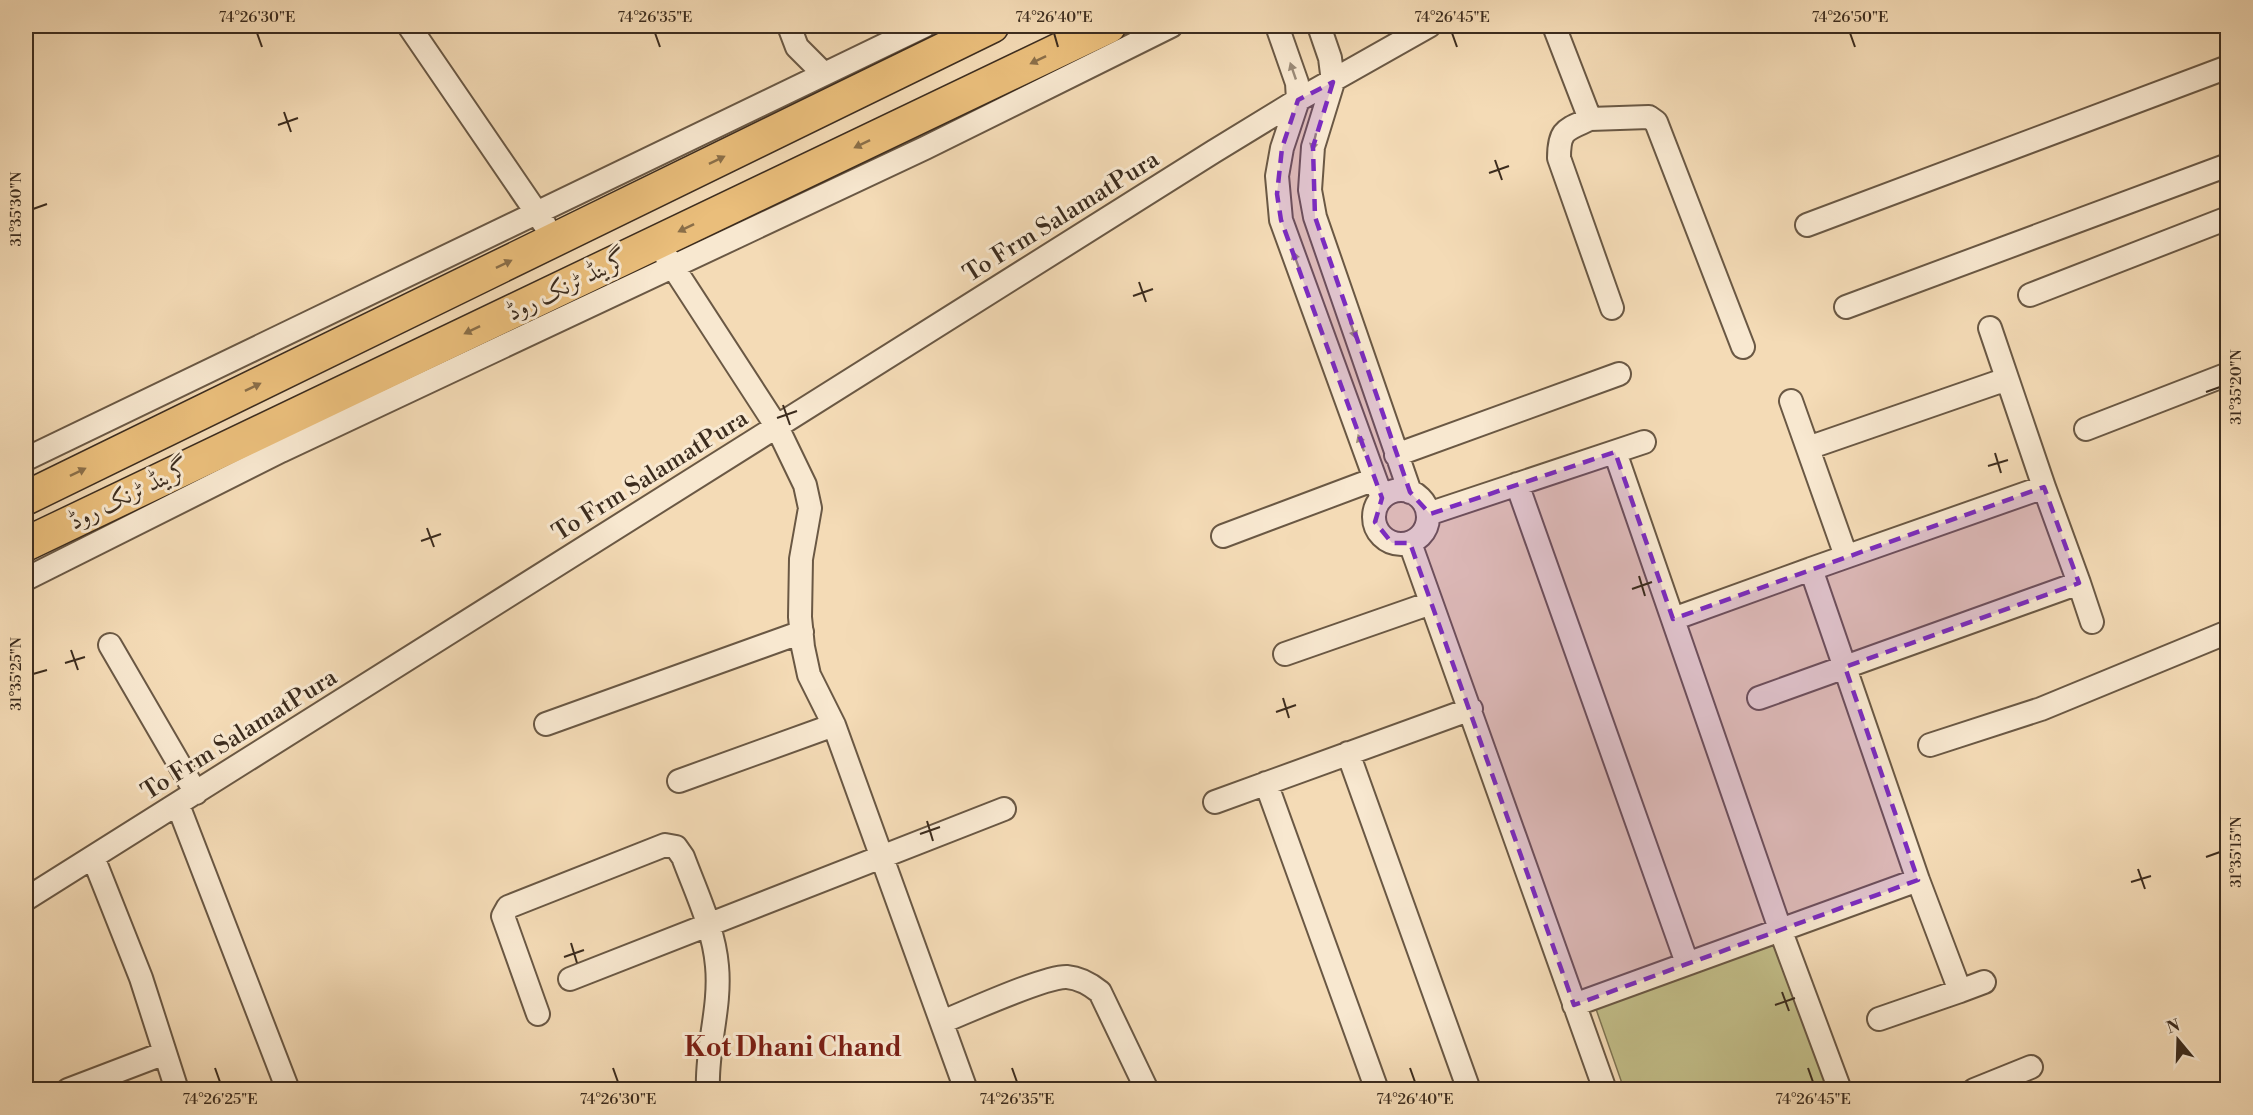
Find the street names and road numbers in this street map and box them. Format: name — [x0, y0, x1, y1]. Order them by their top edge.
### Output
street label: To Frm SalamatPura — [958, 144, 1166, 289]
street label: گرینڈ ٹرنک روڈ — [501, 242, 633, 328]
street label: To Frm SalamatPura — [547, 403, 755, 548]
street label: گرینڈ ٹرنک روڈ — [63, 451, 195, 537]
street label: To Frm SalamatPura — [136, 662, 344, 807]

